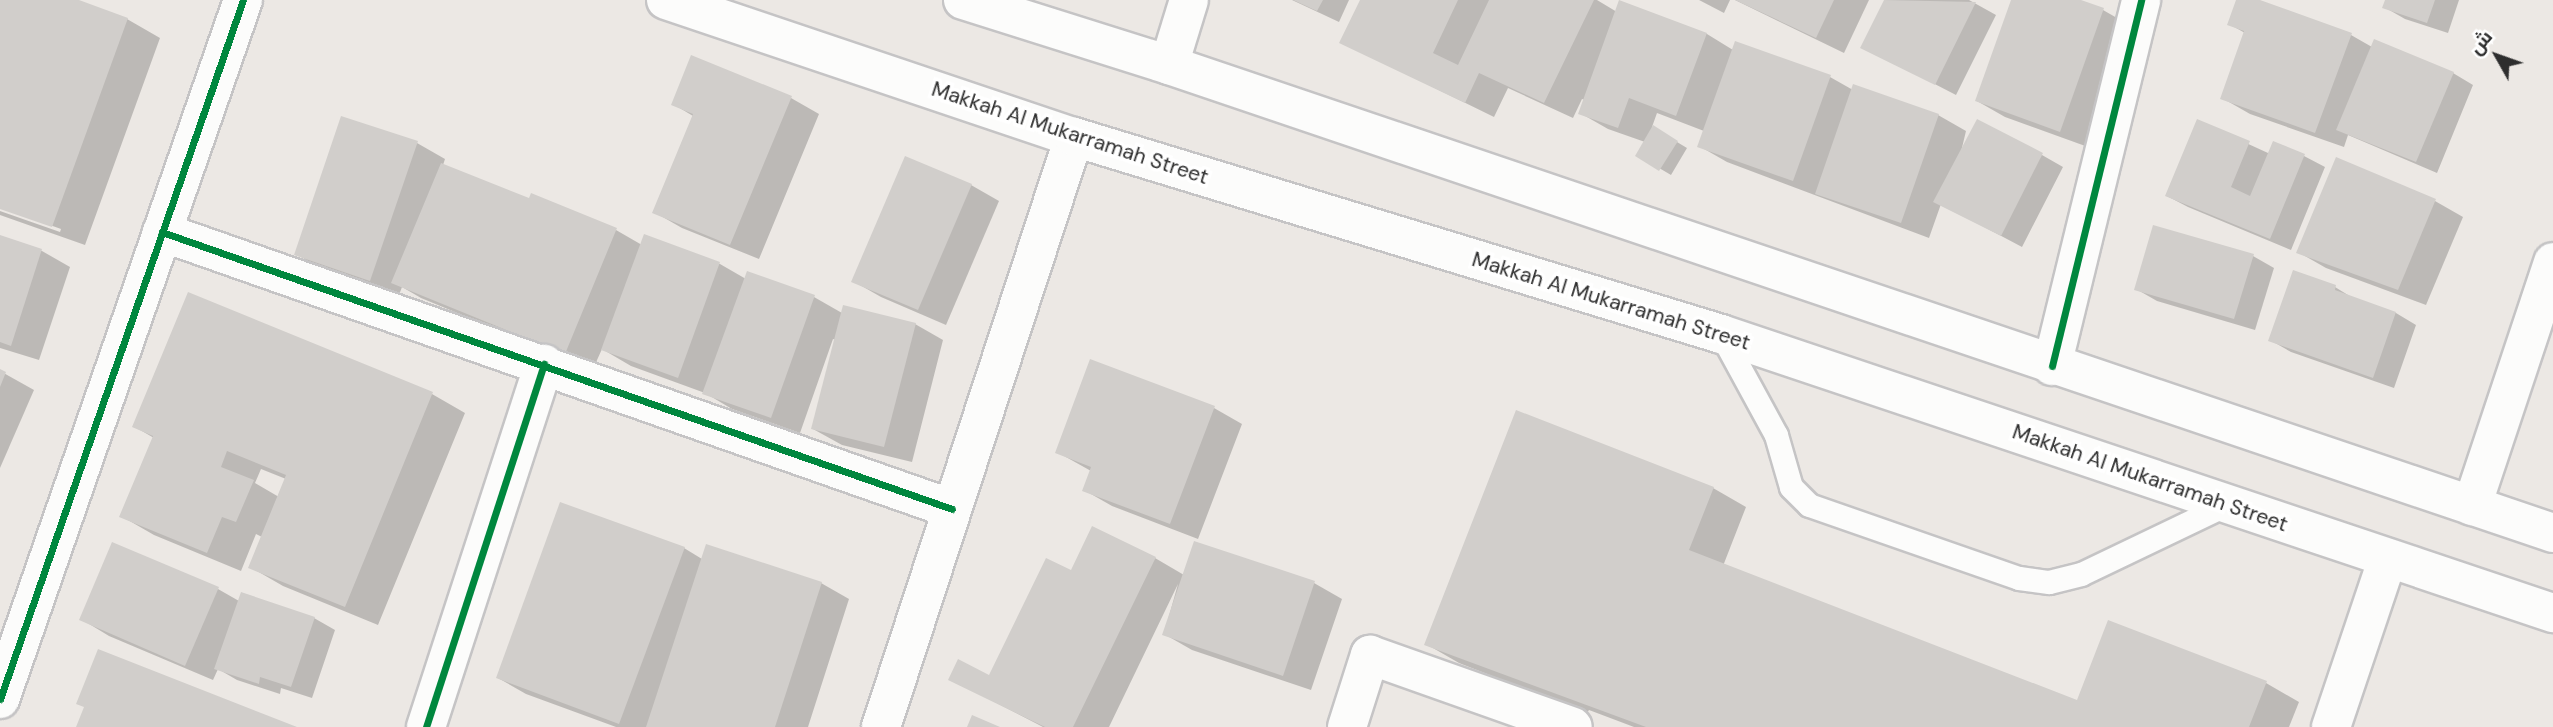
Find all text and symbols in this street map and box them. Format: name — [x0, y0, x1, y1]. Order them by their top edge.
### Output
north arrow — [2462, 21, 2532, 91]
text: ش — [2463, 25, 2498, 60]
street label: Makkah Al Mukarramah Street — [929, 76, 1211, 190]
street label: Makkah Al Mukarramah Street — [1469, 247, 1753, 355]
street label: Makkah Al Mukarramah Street — [2009, 419, 2291, 537]

